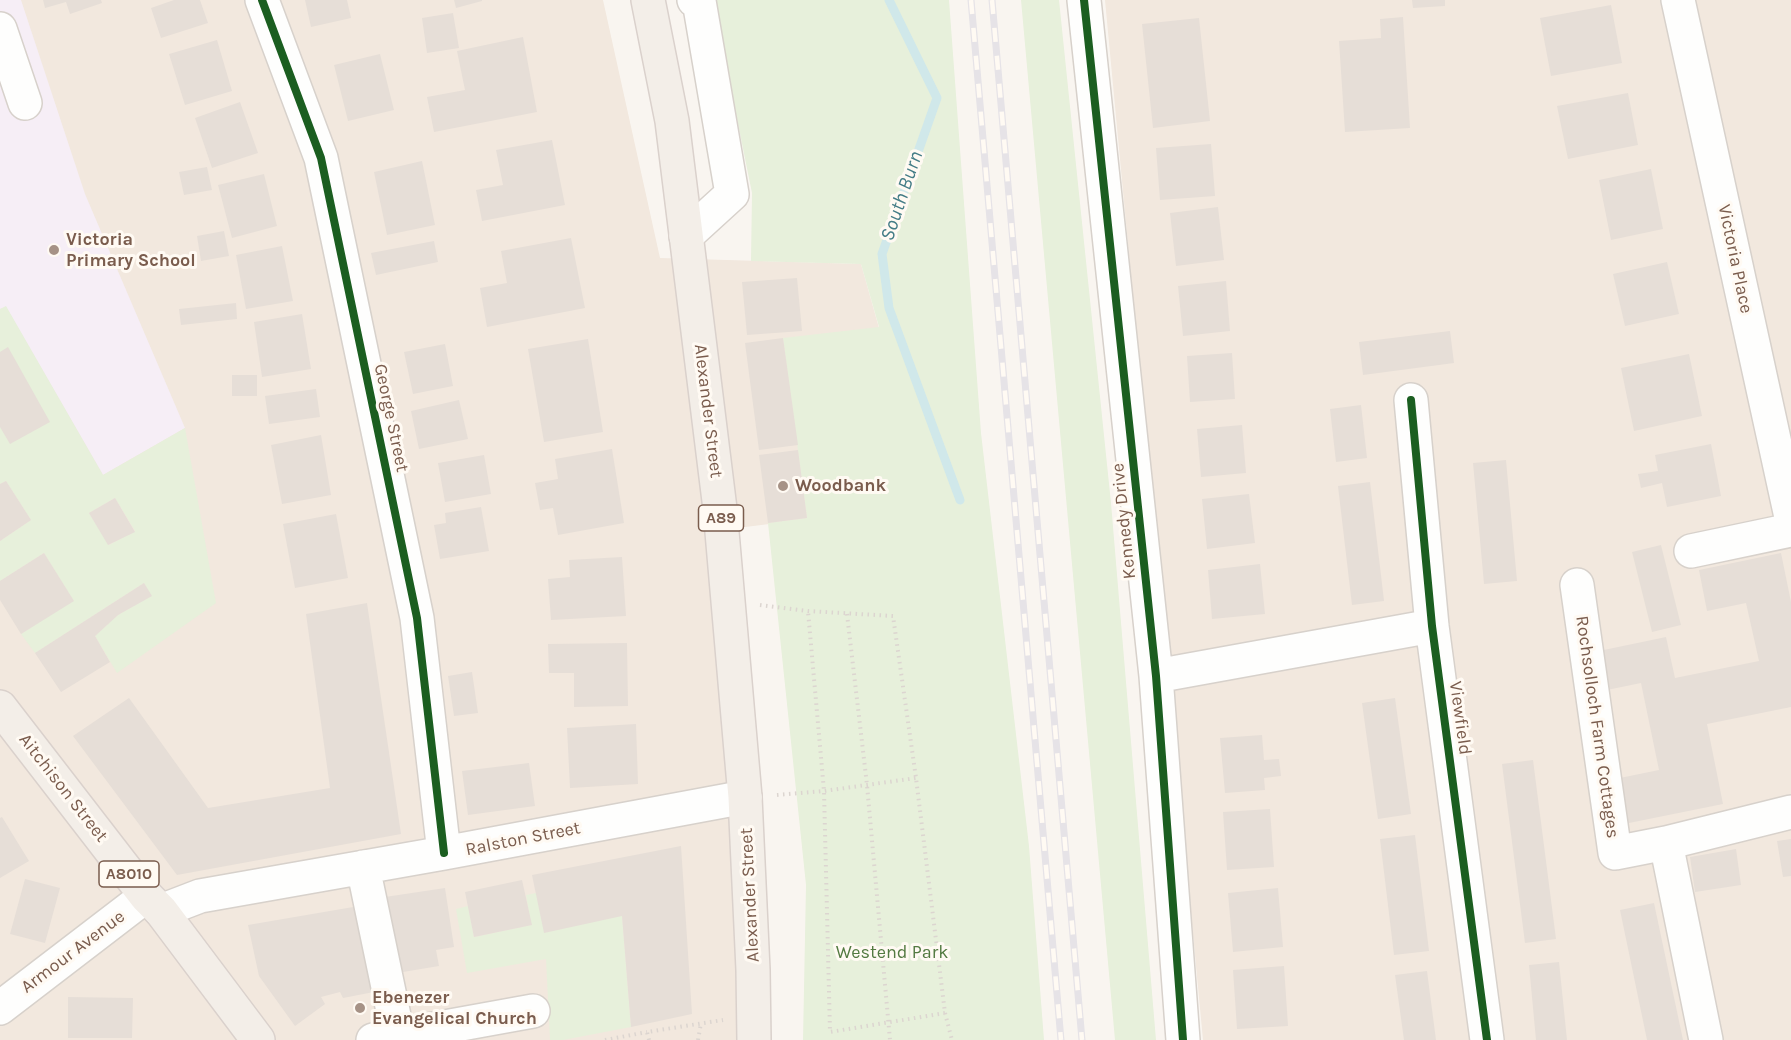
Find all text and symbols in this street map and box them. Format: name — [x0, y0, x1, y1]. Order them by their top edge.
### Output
water label: South Burn — [875, 148, 929, 244]
street label: Victoria Place — [1713, 203, 1757, 315]
place label: Victoria Primary School — [66, 229, 196, 272]
marker: Victoria Primary School — [47, 243, 61, 257]
street label: Alexander Street — [689, 343, 727, 479]
street label: George Street — [369, 362, 413, 474]
street label: Kennedy Drive — [1107, 462, 1141, 580]
place label: Woodbank — [795, 475, 886, 497]
marker: Woodbank — [776, 479, 790, 493]
road number: A89 — [698, 505, 744, 531]
street label: Rochsolloch Farm Cottages — [1571, 614, 1623, 840]
street label: Viewfield — [1444, 680, 1476, 756]
street label: Aitchison Street — [14, 729, 112, 847]
street label: Ralston Street — [464, 817, 582, 861]
street label: Alexander Street — [736, 827, 764, 963]
road number: A8010 — [99, 861, 159, 887]
street label: Armour Avenue — [17, 906, 129, 998]
park label: Westend Park — [836, 942, 948, 964]
place label: Ebenezer Evangelical Church — [372, 987, 537, 1030]
marker: Ebenezer Evangelical Church — [353, 1001, 367, 1015]

